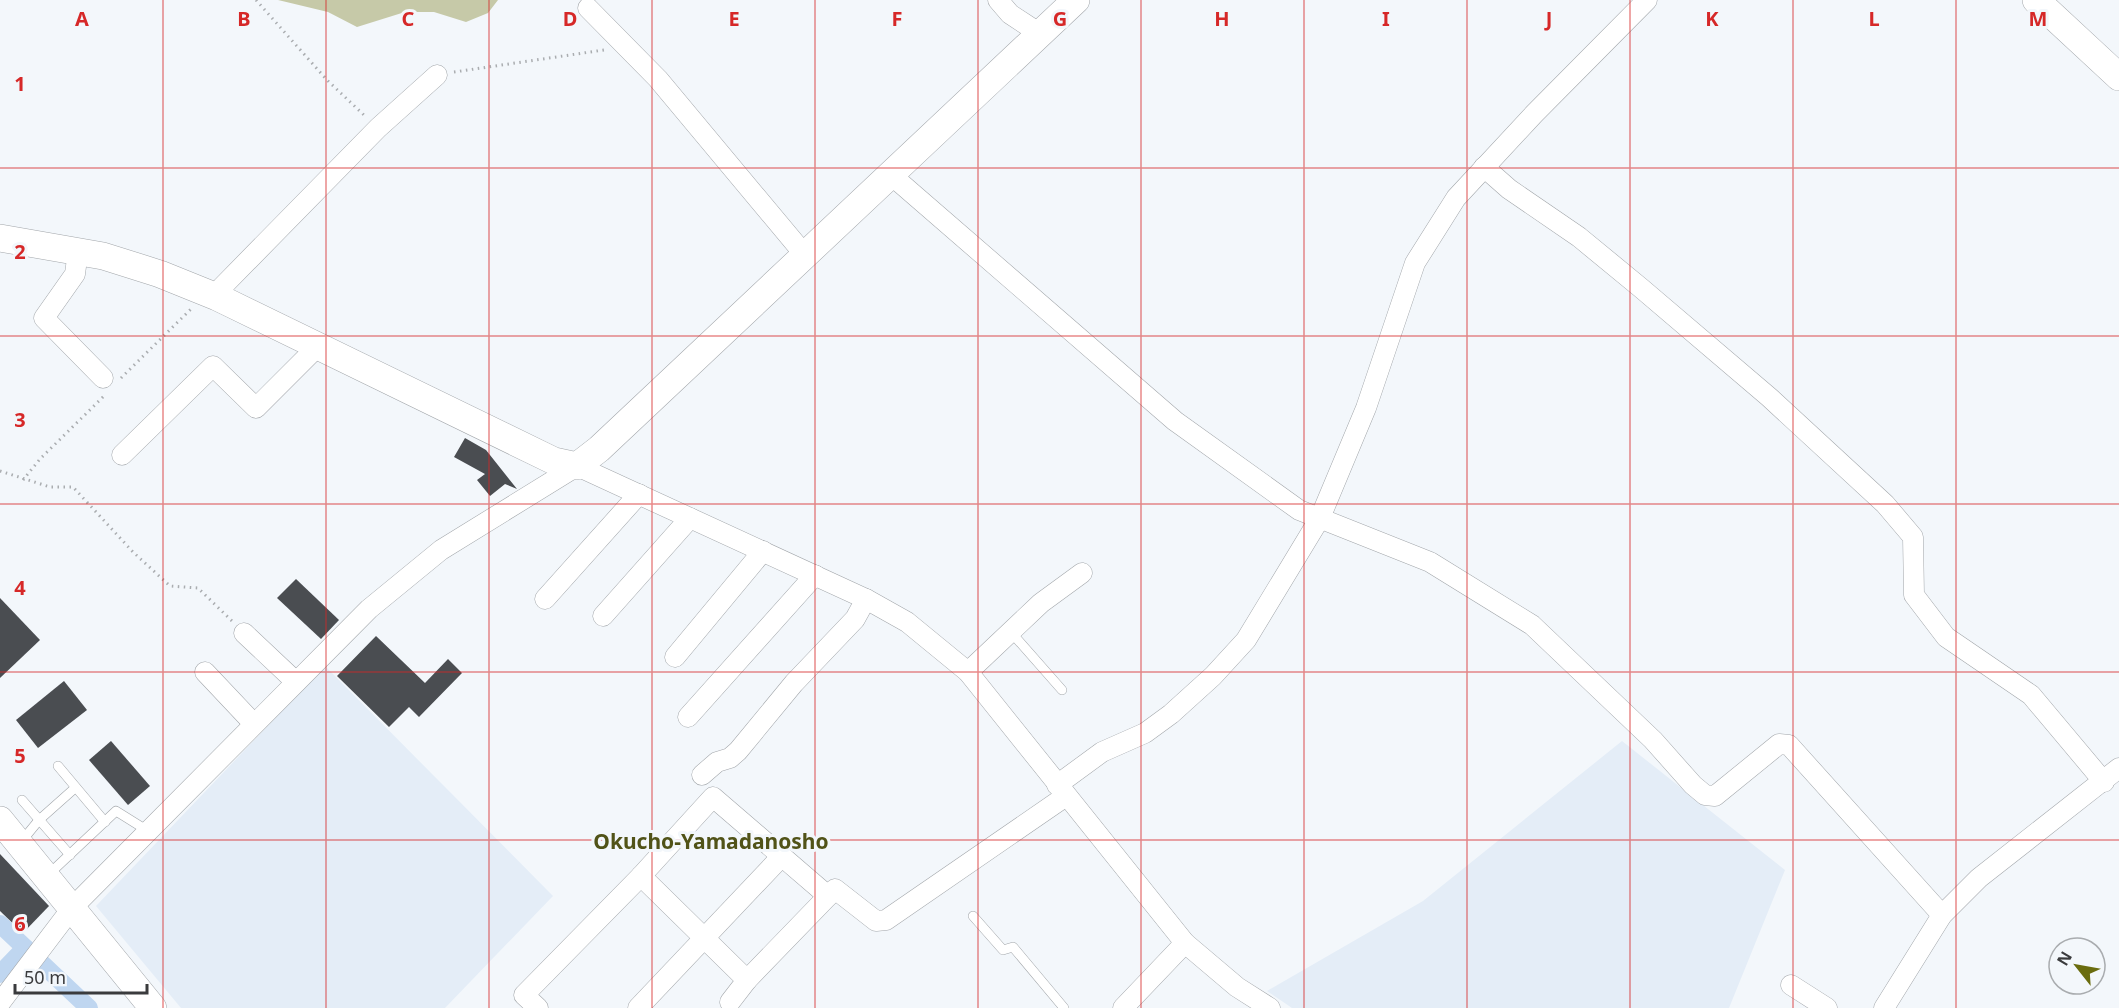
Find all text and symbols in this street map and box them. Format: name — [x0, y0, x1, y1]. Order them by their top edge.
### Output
text: A — [75, 5, 89, 32]
text: B — [237, 5, 251, 32]
text: C — [402, 5, 415, 32]
text: D — [563, 5, 577, 32]
text: E — [728, 5, 740, 32]
text: F — [892, 5, 902, 32]
text: G — [1053, 5, 1067, 32]
text: H — [1214, 5, 1230, 32]
text: I — [1382, 5, 1390, 32]
text: J — [1544, 5, 1552, 32]
text: K — [1705, 5, 1719, 32]
text: L — [1868, 5, 1880, 32]
text: M — [2029, 5, 2047, 32]
text: 1 — [14, 70, 26, 97]
text: 2 — [14, 238, 26, 265]
text: 3 — [14, 406, 26, 433]
text: 4 — [14, 574, 26, 601]
text: 5 — [14, 742, 26, 769]
district label: Okucho-Yamadanosho — [593, 827, 829, 855]
text: 6 — [14, 910, 26, 937]
north arrow — [2047, 936, 2107, 996]
text: N — [2051, 947, 2077, 970]
scale bar — [15, 957, 147, 995]
text: 50 m — [24, 965, 66, 989]

